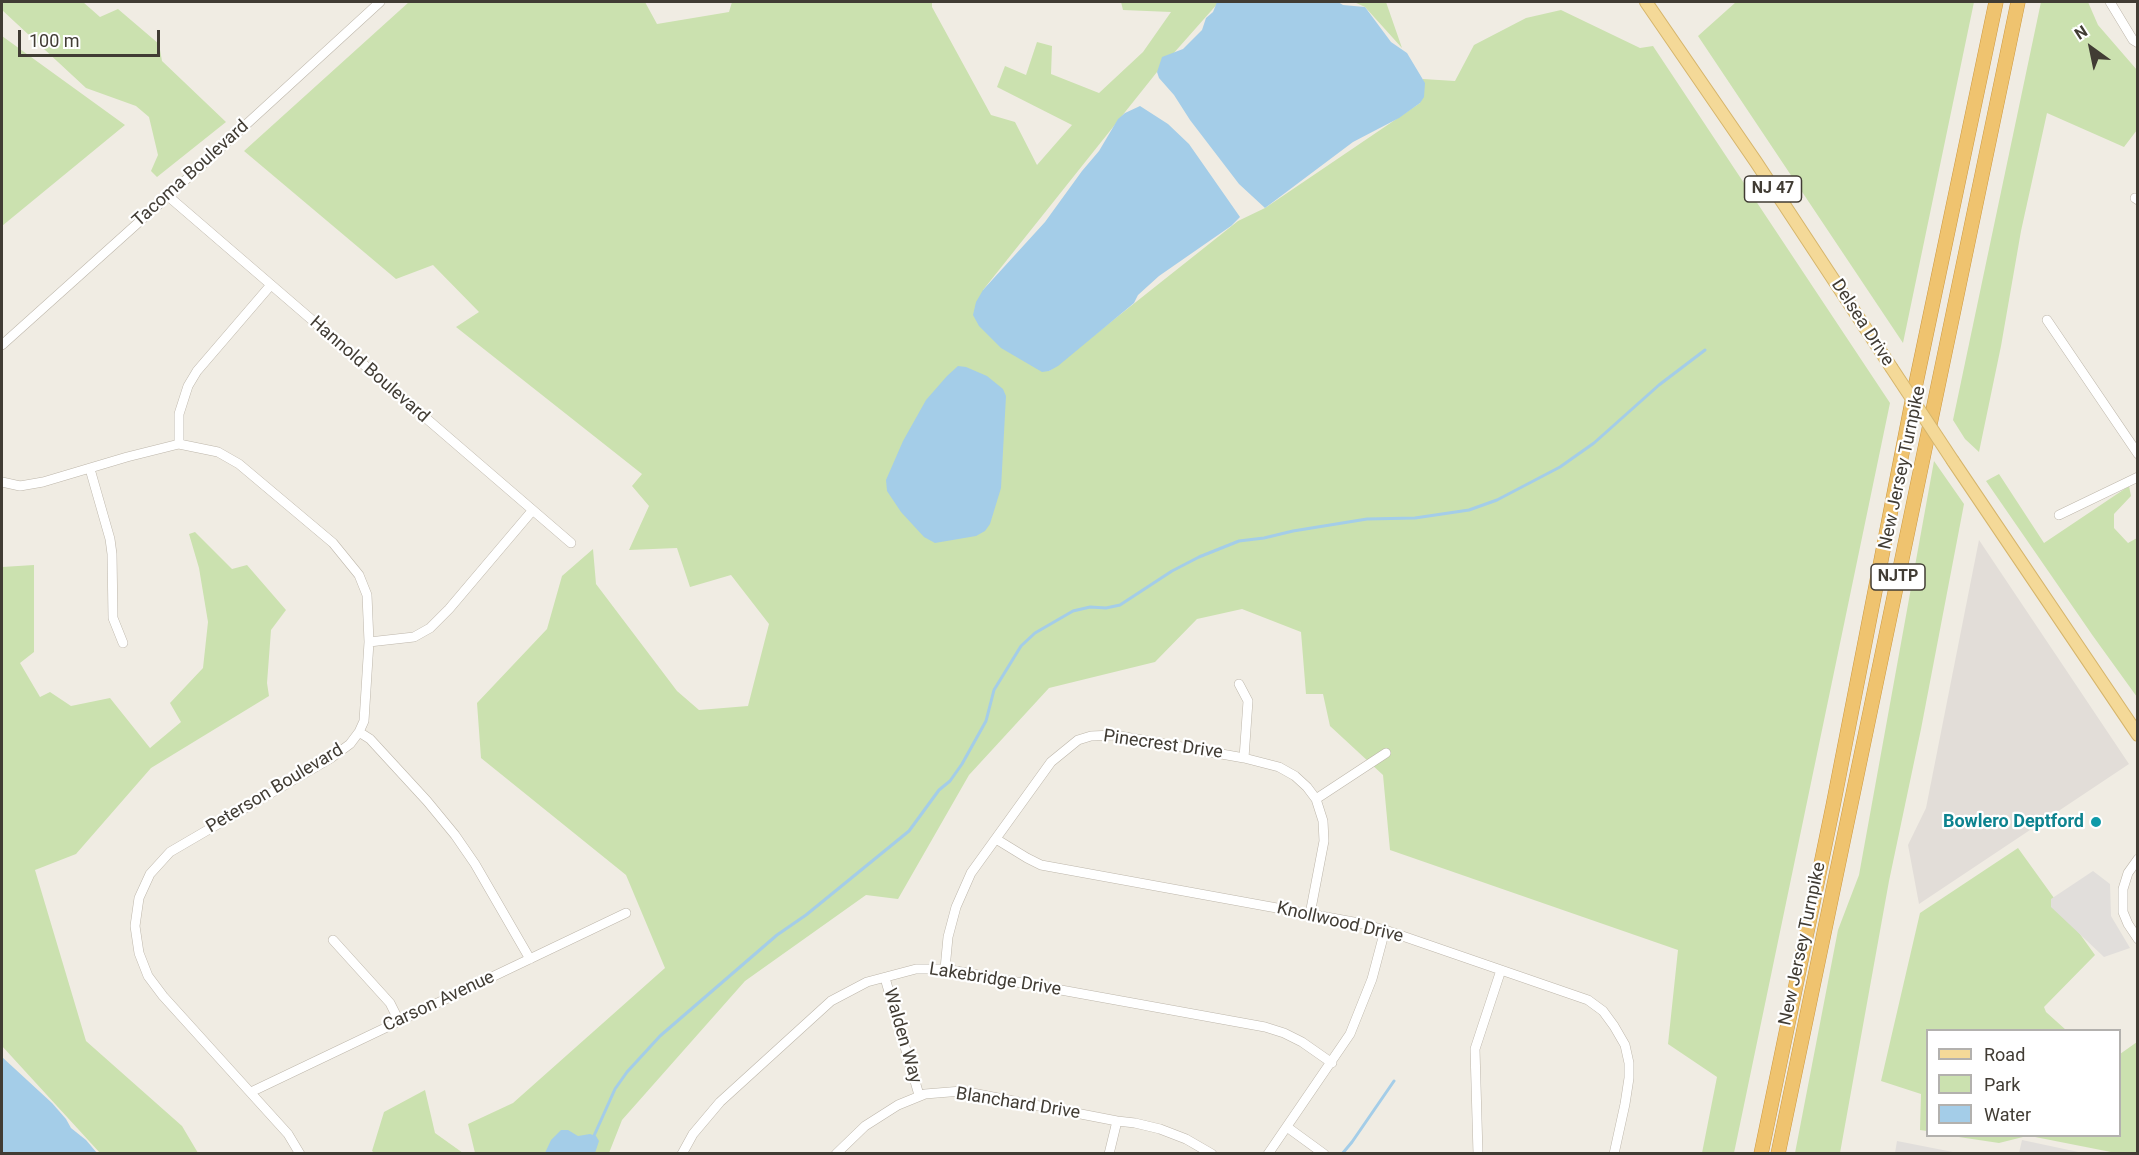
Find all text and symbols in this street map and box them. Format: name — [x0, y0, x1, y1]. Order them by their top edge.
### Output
scale bar — [21, 18, 164, 56]
north arrow — [2061, 18, 2121, 78]
text: N — [2071, 21, 2091, 44]
text: 100 m — [29, 30, 80, 51]
street label: Tacoma Boulevard — [128, 116, 254, 232]
road number: NJ 47 — [1744, 176, 1802, 202]
street label: Delsea Drive — [1826, 275, 1898, 371]
street label: Hannold Boulevard — [305, 312, 433, 428]
street label: New Jersey Turnpike — [1875, 384, 1931, 552]
road number: NJTP — [1871, 564, 1925, 590]
street label: Pinecrest Drive — [1102, 726, 1224, 764]
street label: Peterson Boulevard — [203, 740, 347, 838]
place label: Bowlero Deptford — [1943, 811, 2084, 833]
marker: Bowlero Deptford — [2089, 815, 2103, 829]
street label: New Jersey Turnpike — [1775, 860, 1831, 1028]
street label: Knollwood Drive — [1275, 898, 1405, 948]
street label: Lakebridge Drive — [927, 959, 1063, 1001]
street label: Carson Avenue — [380, 967, 498, 1037]
street label: Walden Way — [878, 986, 926, 1086]
legend — [1926, 1029, 2121, 1137]
text: Road — [1984, 1044, 2025, 1065]
text: Park — [1984, 1074, 2020, 1095]
street label: Blanchard Drive — [954, 1084, 1082, 1124]
text: Water — [1984, 1104, 2031, 1125]

